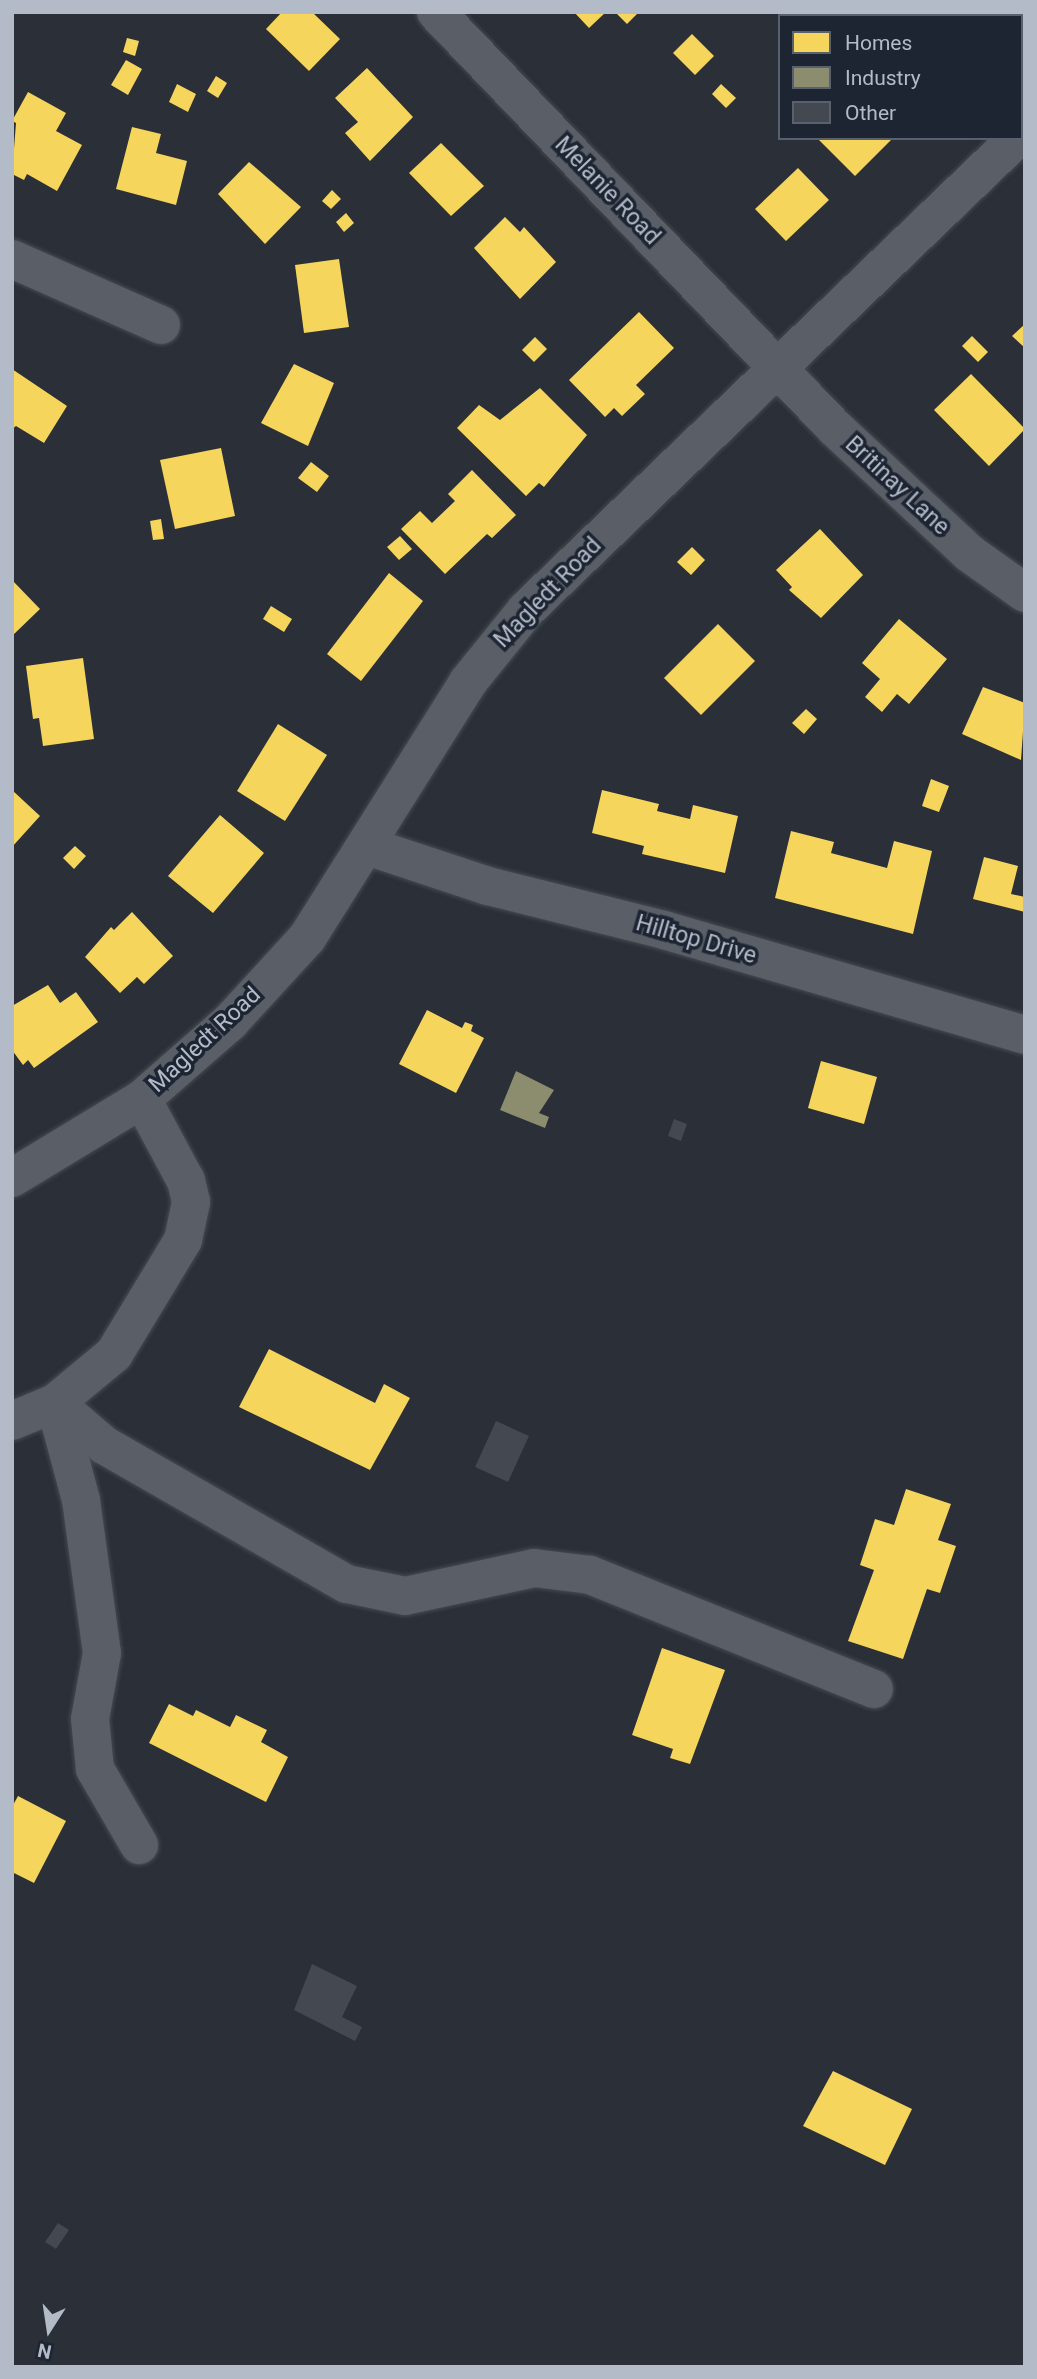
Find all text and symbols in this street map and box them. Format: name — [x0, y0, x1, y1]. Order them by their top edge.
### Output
legend — [778, 14, 1023, 140]
text: Homes — [845, 31, 912, 55]
text: Industry — [845, 66, 921, 90]
text: Other — [845, 101, 896, 125]
street label: Melanie Road — [549, 131, 665, 251]
street label: Britinay Lane — [839, 431, 955, 541]
street label: Magledt Road — [489, 532, 607, 654]
street label: Hilltop Drive — [633, 910, 759, 970]
street label: Magledt Road — [144, 981, 266, 1099]
north arrow — [14, 2295, 84, 2365]
text: N — [36, 2338, 53, 2364]

